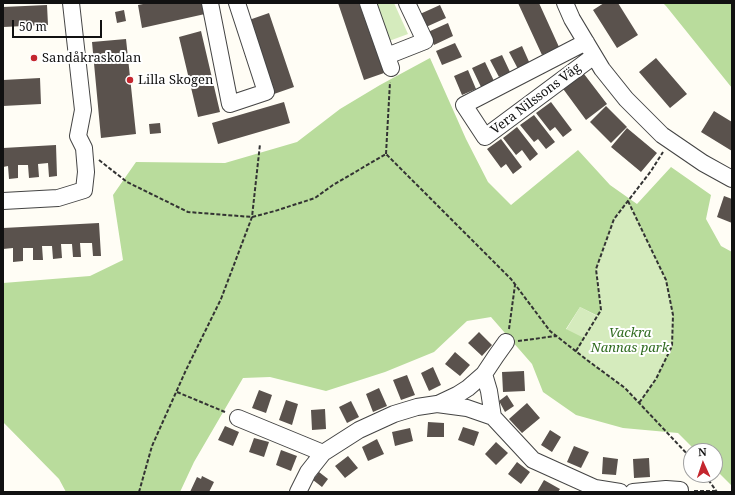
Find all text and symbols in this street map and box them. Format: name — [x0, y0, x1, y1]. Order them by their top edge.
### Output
scale bar — [14, 12, 104, 38]
text: 50 m — [19, 18, 47, 35]
place label: Sandåkraskolan — [42, 50, 141, 66]
marker: Sandåkraskolan — [29, 53, 39, 63]
street label: Vera Nilssons Väg — [488, 60, 584, 138]
place label: Lilla Skogen — [138, 72, 213, 88]
marker: Lilla Skogen — [125, 75, 135, 85]
park label: Vackra Nannas park — [591, 325, 669, 356]
north arrow — [683, 443, 723, 483]
text: N — [698, 444, 707, 459]

